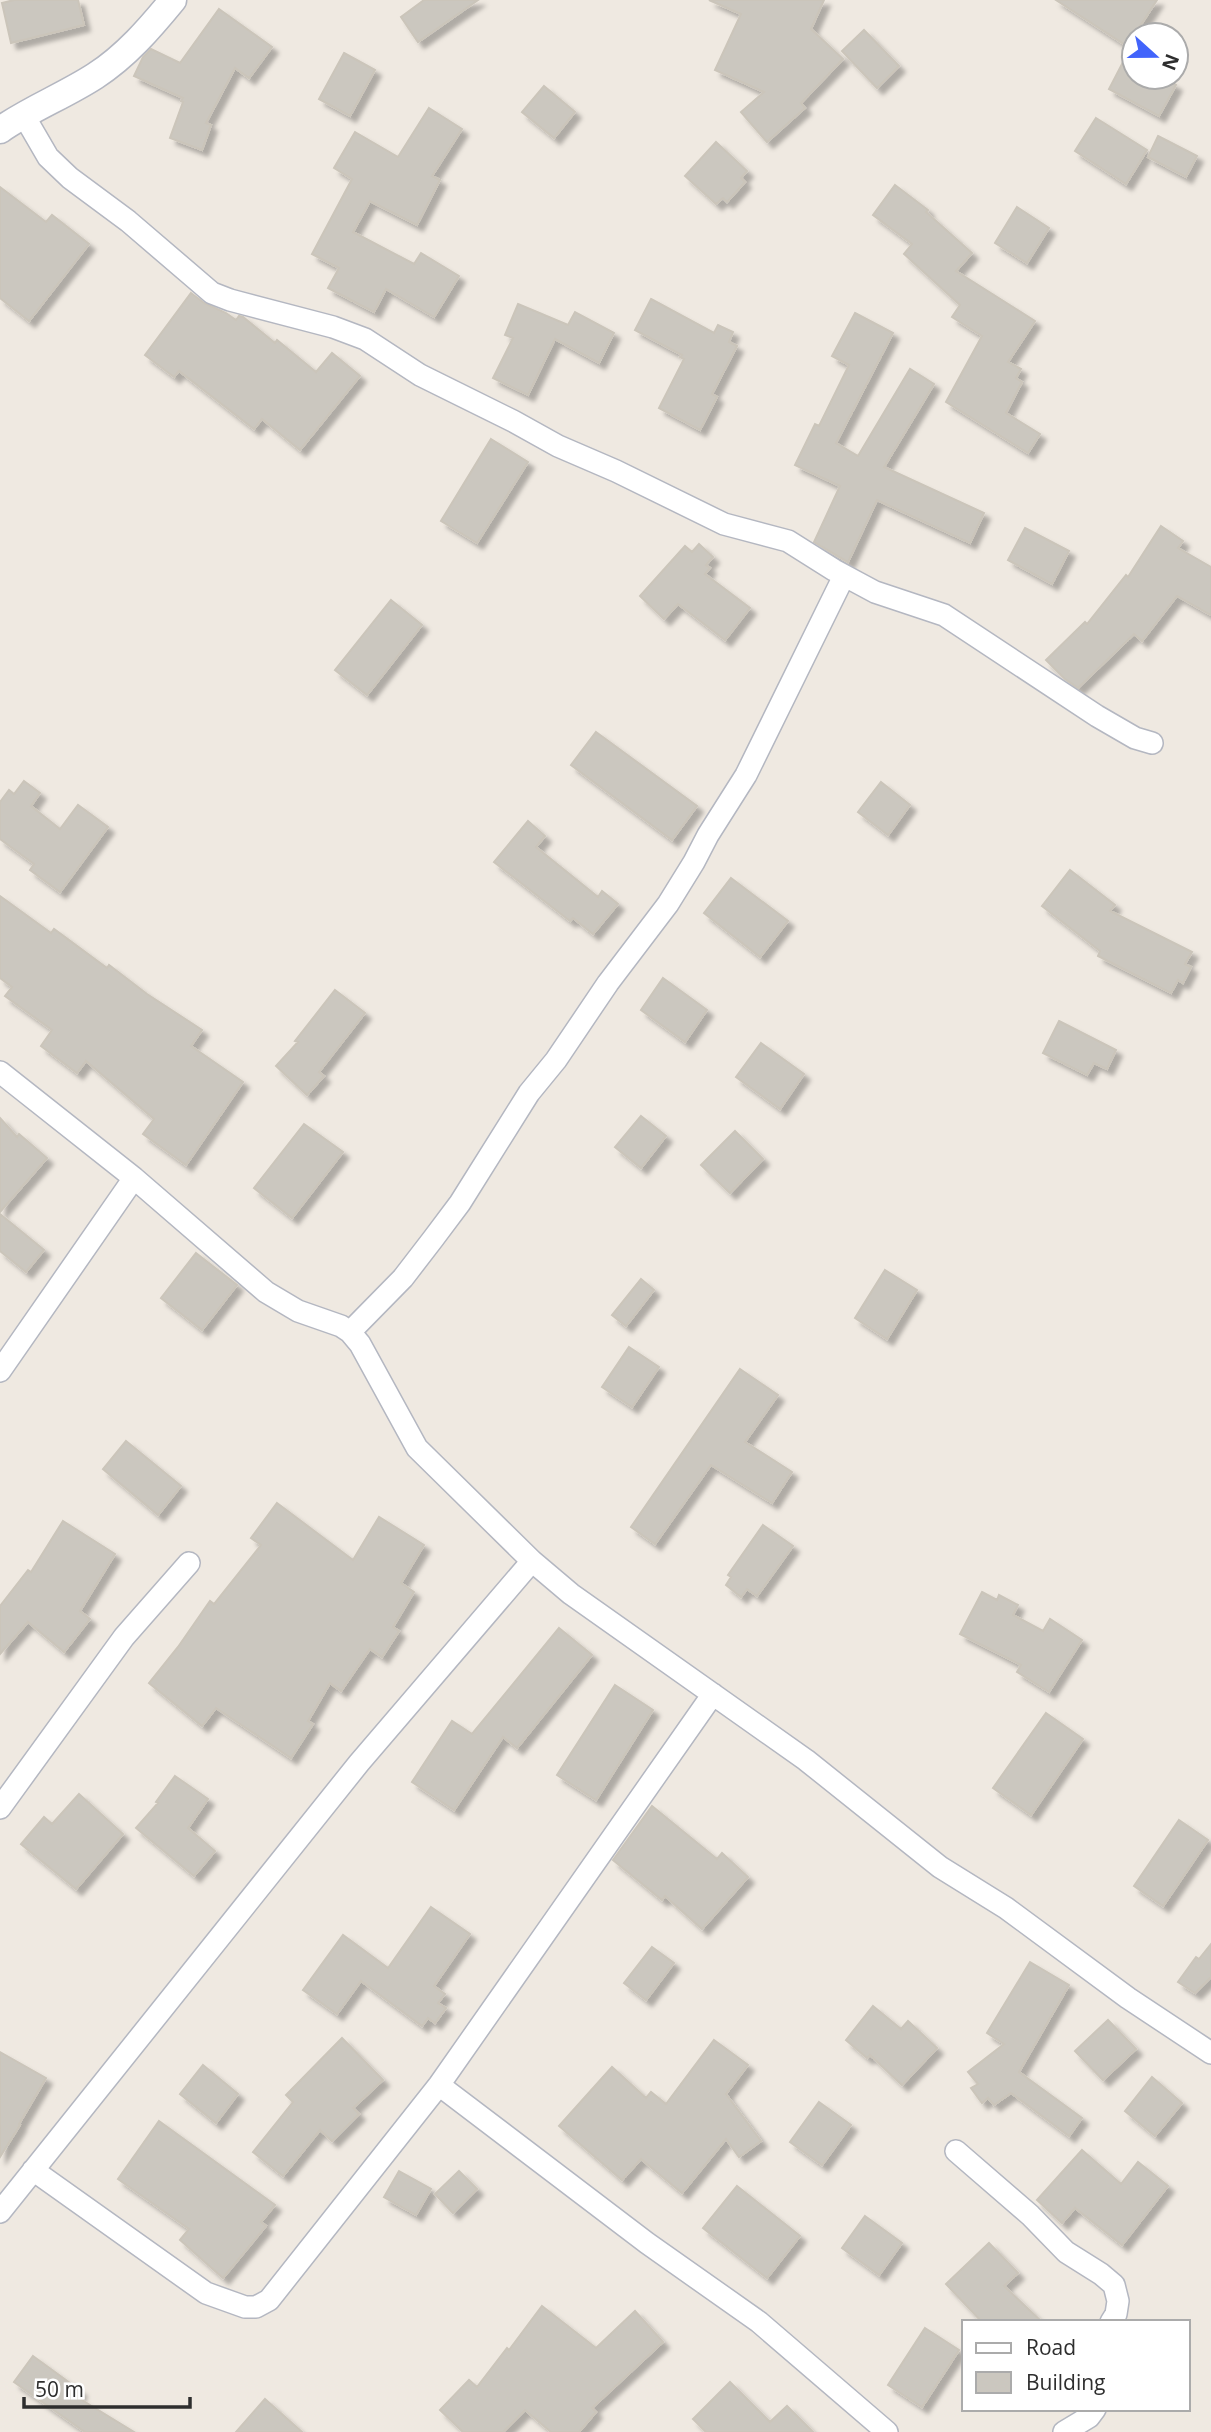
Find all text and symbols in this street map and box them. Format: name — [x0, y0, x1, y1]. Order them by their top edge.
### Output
north arrow — [1120, 21, 1190, 91]
text: N — [1156, 50, 1186, 74]
legend — [962, 2320, 1190, 2411]
text: Road — [1026, 2333, 1076, 2361]
scale bar — [24, 2366, 191, 2410]
text: Building — [1026, 2368, 1105, 2396]
text: 50 m — [35, 2375, 84, 2403]

